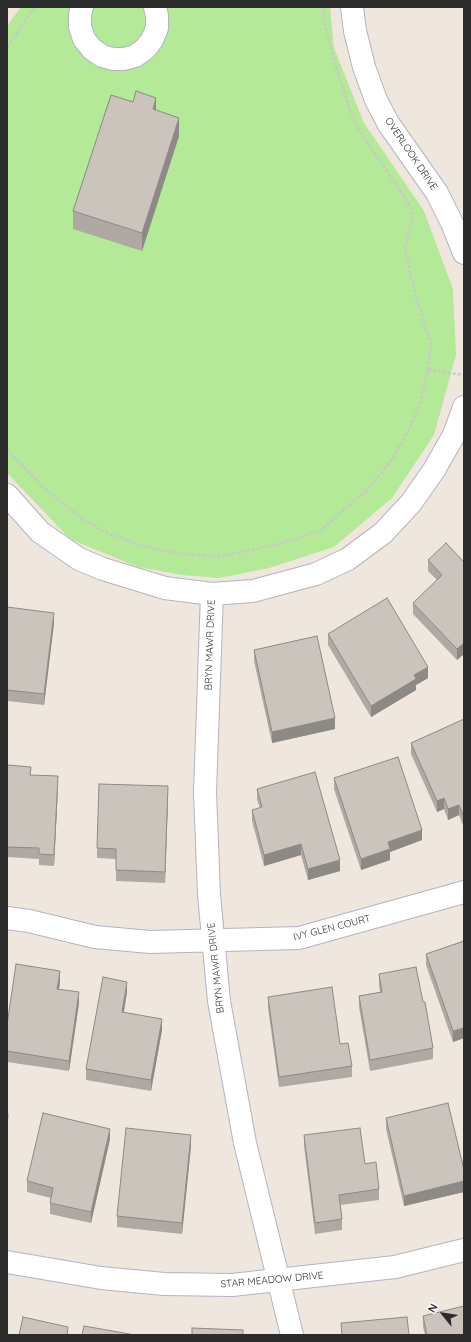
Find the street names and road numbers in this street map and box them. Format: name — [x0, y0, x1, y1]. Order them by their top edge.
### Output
street label: OVERLOOK DRIVE — [382, 115, 440, 193]
street label: BRYN MAWR DRIVE — [202, 599, 218, 691]
street label: IVY GLEN COURT — [292, 913, 372, 943]
street label: BRYN MAWR DRIVE — [205, 922, 227, 1014]
street label: STAR MEADOW DRIVE — [220, 1270, 324, 1290]

